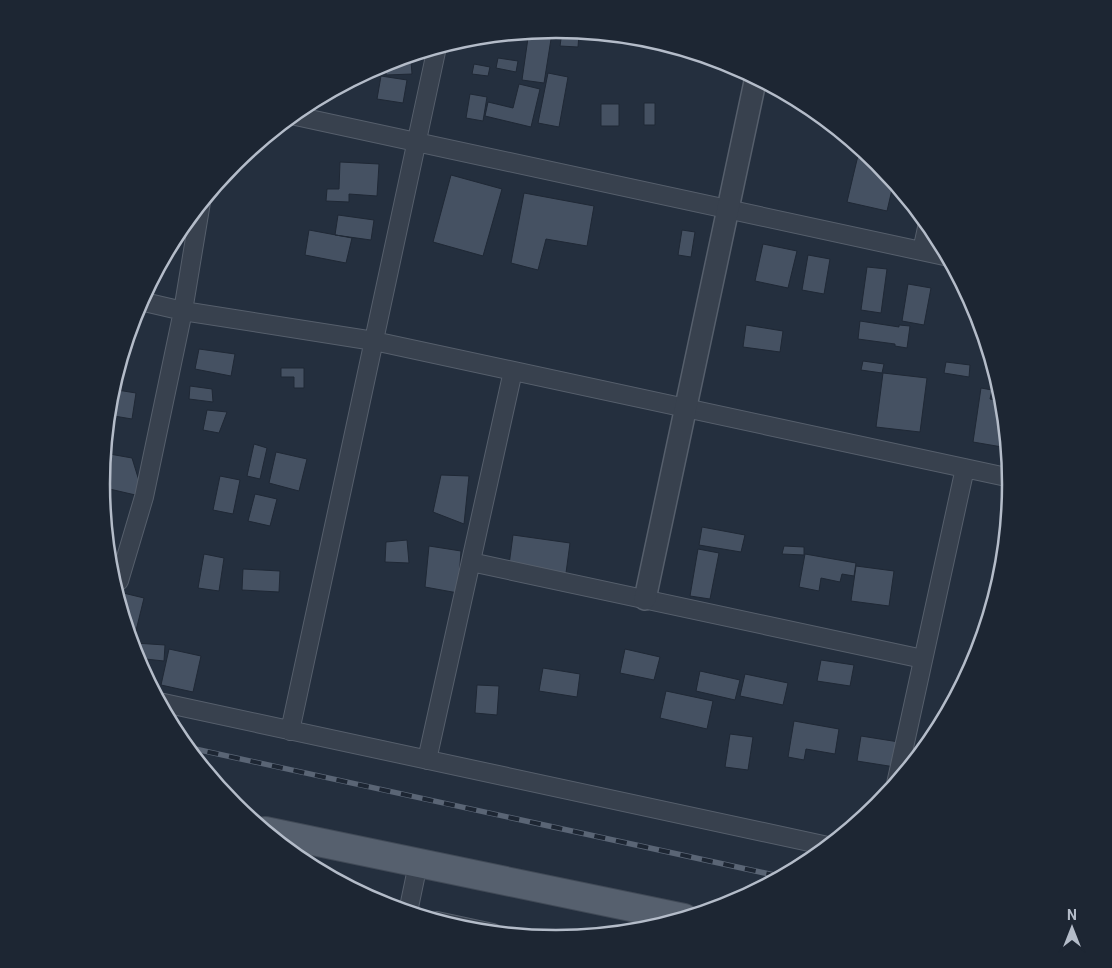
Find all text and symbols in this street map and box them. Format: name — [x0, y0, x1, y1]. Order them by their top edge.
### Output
north arrow — [1047, 903, 1097, 953]
text: N — [1067, 907, 1077, 923]

